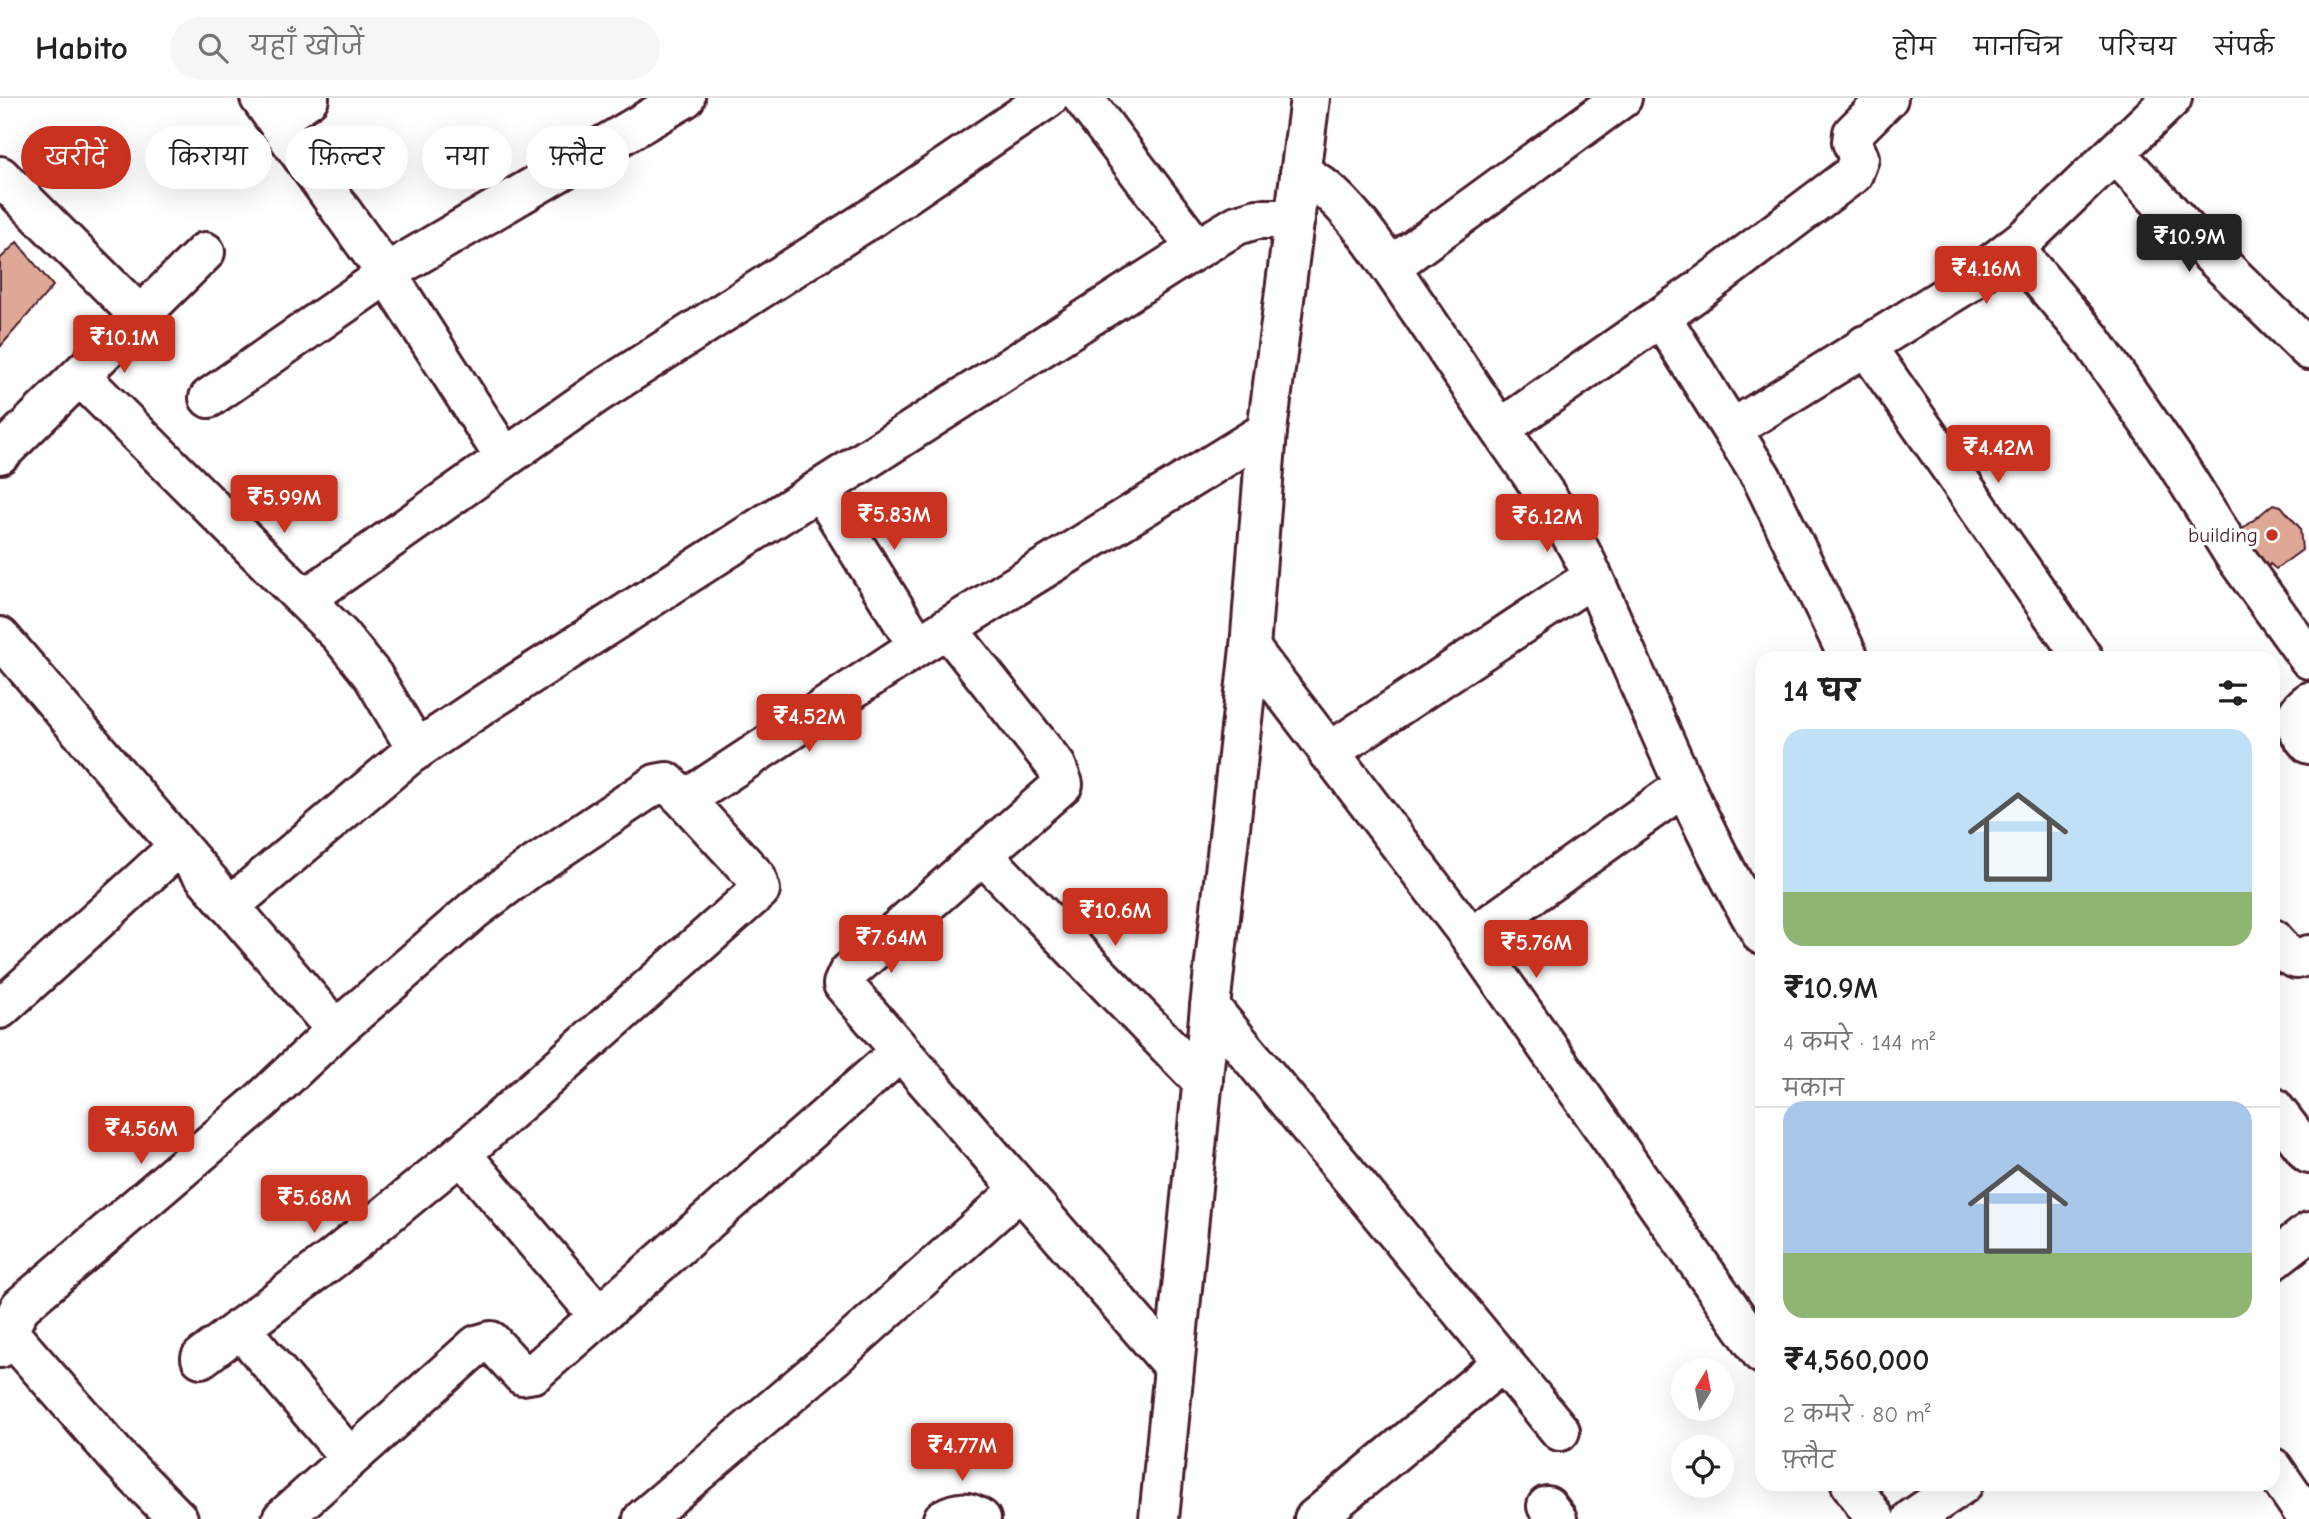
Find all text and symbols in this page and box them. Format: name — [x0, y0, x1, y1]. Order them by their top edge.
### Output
search box — [170, 17, 660, 80]
text: Habito — [35, 29, 128, 67]
icon: search — [194, 29, 232, 67]
text: यहाँ खोजें — [250, 32, 364, 62]
text: होम — [1893, 33, 1936, 61]
text: मानचित्र — [1974, 33, 2062, 61]
text: परिचय — [2100, 33, 2176, 61]
text: संपर्क — [2214, 33, 2274, 61]
chip: खरीदें — [21, 126, 131, 189]
chip: किराया — [145, 126, 272, 189]
chip: फ़िल्टर — [286, 126, 408, 189]
chip: नया — [422, 126, 512, 189]
chip: फ़्लैट — [526, 126, 629, 189]
pin: ₹10.9M — [2132, 214, 2246, 274]
text: ₹10.9M — [2153, 223, 2225, 250]
pin: ₹4.16M — [1929, 246, 2043, 306]
text: ₹4.16M — [1951, 255, 2021, 282]
pin: ₹10.1M — [67, 316, 181, 375]
text: ₹10.1M — [89, 324, 159, 351]
pin: ₹4.42M — [1941, 426, 2055, 485]
text: ₹4.42M — [1962, 434, 2034, 461]
pin: ₹5.99M — [227, 476, 341, 535]
text: ₹5.99M — [247, 484, 321, 511]
pin: ₹5.83M — [837, 492, 951, 552]
pin: ₹6.12M — [1490, 494, 1604, 554]
text: ₹5.83M — [857, 501, 931, 528]
text: ₹6.12M — [1511, 503, 1583, 530]
place label: building — [2188, 523, 2258, 547]
marker: building — [2264, 527, 2280, 543]
text: 14 घर — [1783, 674, 1859, 709]
icon: filters — [2214, 674, 2252, 712]
pin: ₹4.52M — [752, 694, 866, 754]
text: ₹4.52M — [773, 703, 845, 730]
icon: home — [1955, 774, 2081, 900]
pin: ₹10.6M — [1058, 888, 1172, 948]
text: ₹10.6M — [1079, 897, 1151, 924]
pin: ₹7.64M — [834, 916, 948, 975]
pin: ₹5.76M — [1479, 920, 1593, 980]
text: ₹7.64M — [855, 924, 927, 951]
text: ₹5.76M — [1500, 929, 1572, 956]
text: ₹10.9M — [1783, 971, 1878, 1006]
text: 4 कमरे · 144 m² — [1783, 1029, 1935, 1056]
text: मकान — [1783, 1075, 1844, 1102]
pin: ₹4.56M — [84, 1107, 198, 1166]
text: ₹4.56M — [104, 1115, 178, 1142]
icon: home — [1955, 1146, 2081, 1272]
pin: ₹5.68M — [257, 1176, 371, 1235]
text: ₹5.68M — [277, 1184, 351, 1211]
text: ₹4,560,000 — [1783, 1343, 1929, 1378]
north arrow — [1671, 1358, 1734, 1421]
map controls — [1671, 1358, 1734, 1498]
text: 2 कमरे · 80 m² — [1783, 1401, 1931, 1428]
pin: ₹4.77M — [905, 1424, 1019, 1483]
text: ₹4.77M — [927, 1432, 997, 1459]
button: locate — [1671, 1435, 1734, 1498]
text: फ़्लैट — [1783, 1447, 1835, 1474]

